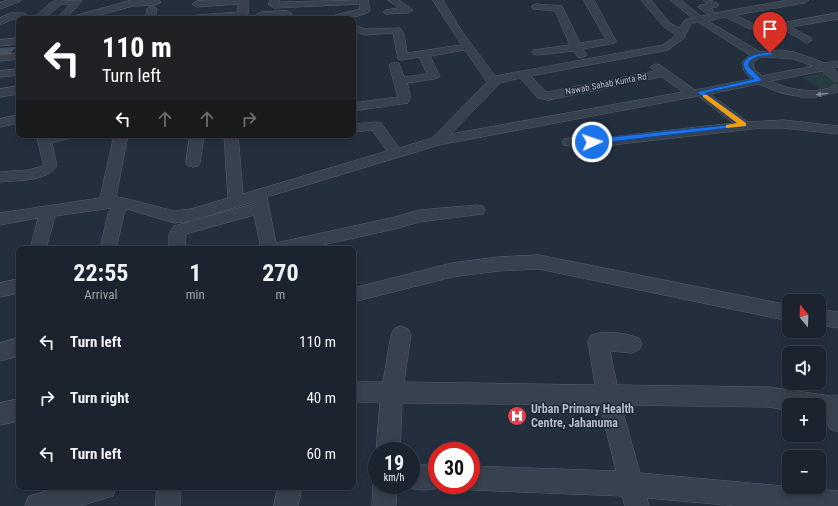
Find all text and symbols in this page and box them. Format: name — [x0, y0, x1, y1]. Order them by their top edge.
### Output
pin — [753, 12, 787, 53]
icon: arrive — [759, 18, 781, 40]
text: 110 m — [102, 31, 172, 64]
icon: left — [36, 32, 88, 84]
text: Turn left — [102, 65, 161, 86]
street label: Nawab Sahab Kunta Rd — [565, 71, 647, 97]
one-way arrow — [816, 91, 828, 97]
icon: left — [112, 108, 134, 130]
icon: ahead — [154, 108, 176, 130]
icon: ahead — [196, 108, 218, 130]
icon: right — [238, 108, 260, 130]
position arrow — [571, 121, 613, 163]
text: 22:55 — [73, 259, 128, 287]
text: 1 — [189, 259, 201, 287]
text: 270 — [262, 259, 299, 287]
text: Arrival — [84, 287, 117, 302]
text: min — [186, 287, 205, 302]
text: m — [276, 287, 285, 302]
north arrow — [782, 294, 826, 338]
map controls — [782, 294, 826, 494]
icon: left — [36, 331, 58, 353]
text: Turn left — [70, 333, 121, 351]
text: 110 m — [299, 333, 336, 351]
button: sound — [782, 346, 826, 390]
icon: right — [36, 387, 58, 409]
text: Turn right — [70, 389, 129, 407]
text: 40 m — [306, 389, 336, 407]
button: + — [782, 398, 826, 442]
place label: Urban Primary Health Centre, Jahanuma — [531, 402, 634, 430]
hospital icon: Urban Primary Health Centre, Jahanuma — [506, 405, 528, 427]
speed limit sign: 30 — [428, 442, 480, 494]
icon: left — [36, 443, 58, 465]
text: Turn left — [70, 445, 121, 463]
text: 60 m — [306, 445, 336, 463]
button: − — [782, 450, 826, 494]
text: 19 — [384, 451, 404, 475]
text: km/h — [384, 472, 404, 483]

